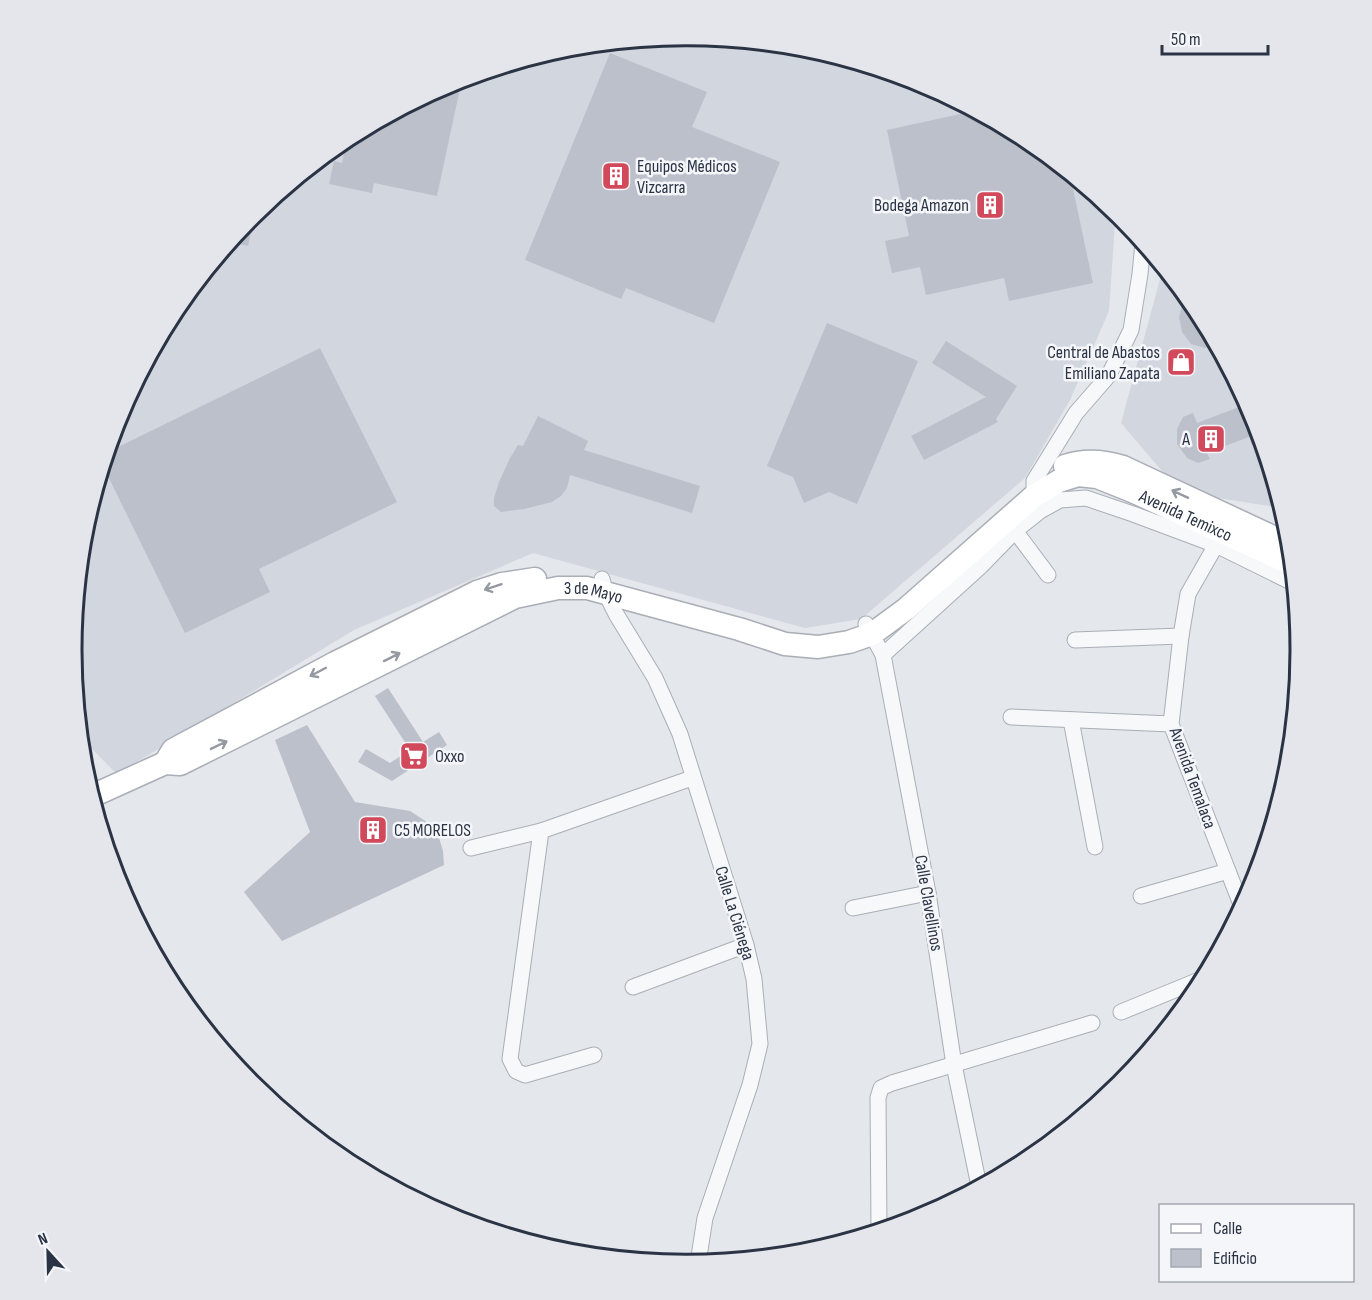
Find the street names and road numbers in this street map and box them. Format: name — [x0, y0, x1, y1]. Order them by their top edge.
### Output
street label: Avenida Temixco — [1135, 485, 1235, 546]
street label: 3 de Mayo — [564, 578, 625, 608]
street label: Avenida Temalaca — [1164, 724, 1221, 832]
street label: Calle Clavellinos — [910, 853, 947, 953]
street label: Calle La Ciénega — [710, 864, 759, 963]

